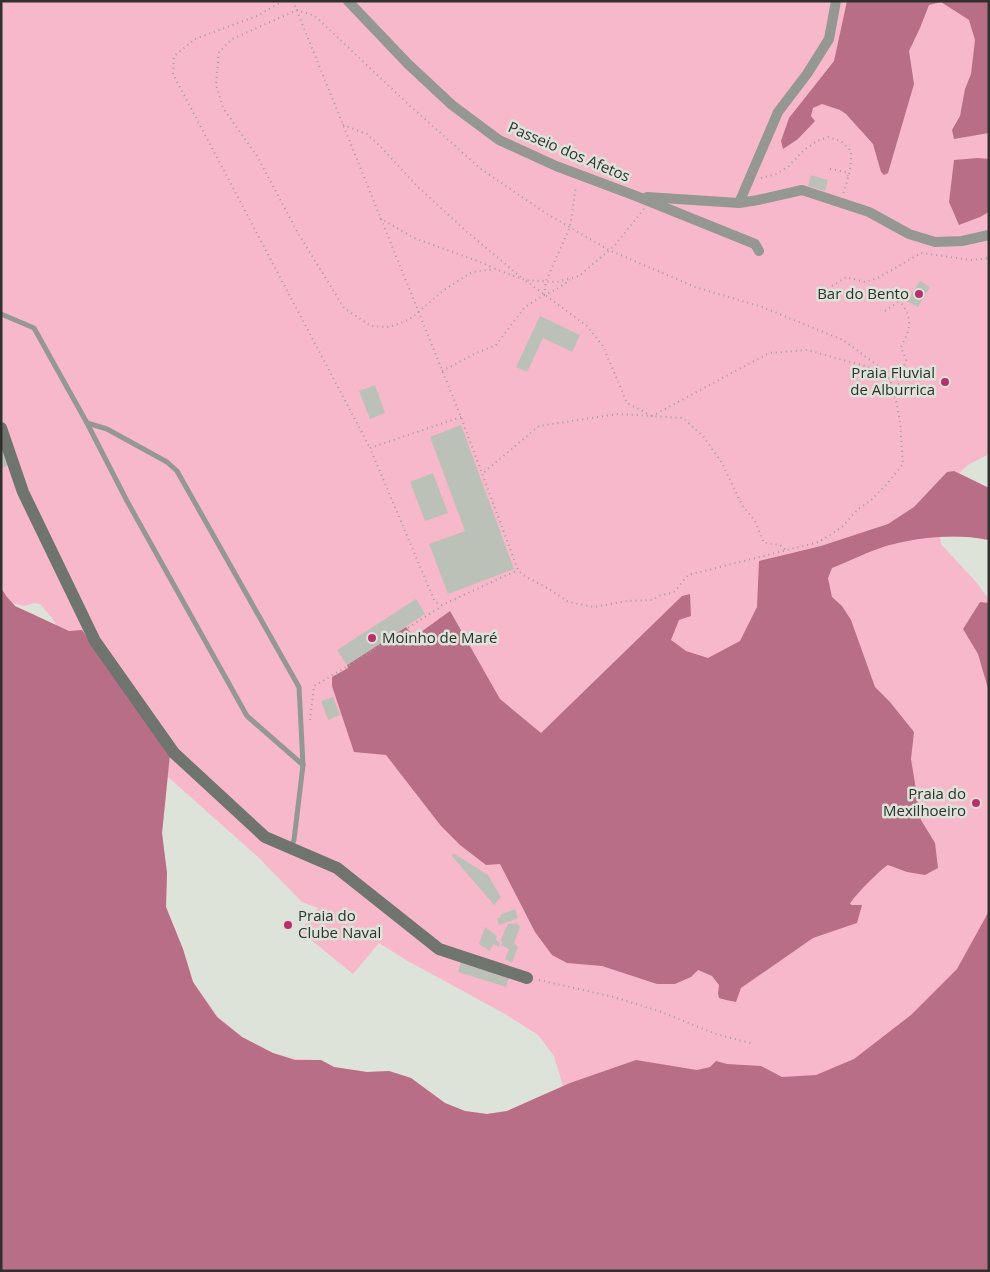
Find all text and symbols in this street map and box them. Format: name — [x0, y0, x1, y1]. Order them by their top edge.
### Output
street label: Passeio dos Afetos — [505, 116, 633, 186]
place label: Bar do Bento — [817, 283, 909, 303]
marker: Bar do Bento — [913, 288, 925, 300]
place label: Praia Fluvial de Alburrica — [850, 362, 935, 399]
marker: Praia Fluvial de Alburrica — [939, 376, 951, 388]
place label: Moinho de Maré — [382, 627, 498, 647]
marker: Moinho de Maré — [366, 632, 378, 644]
place label: Praia do Mexilhoeiro — [883, 783, 966, 820]
marker: Praia do Mexilhoeiro — [970, 797, 982, 809]
place label: Praia do Clube Naval — [298, 905, 381, 942]
marker: Praia do Clube Naval — [282, 919, 294, 931]

